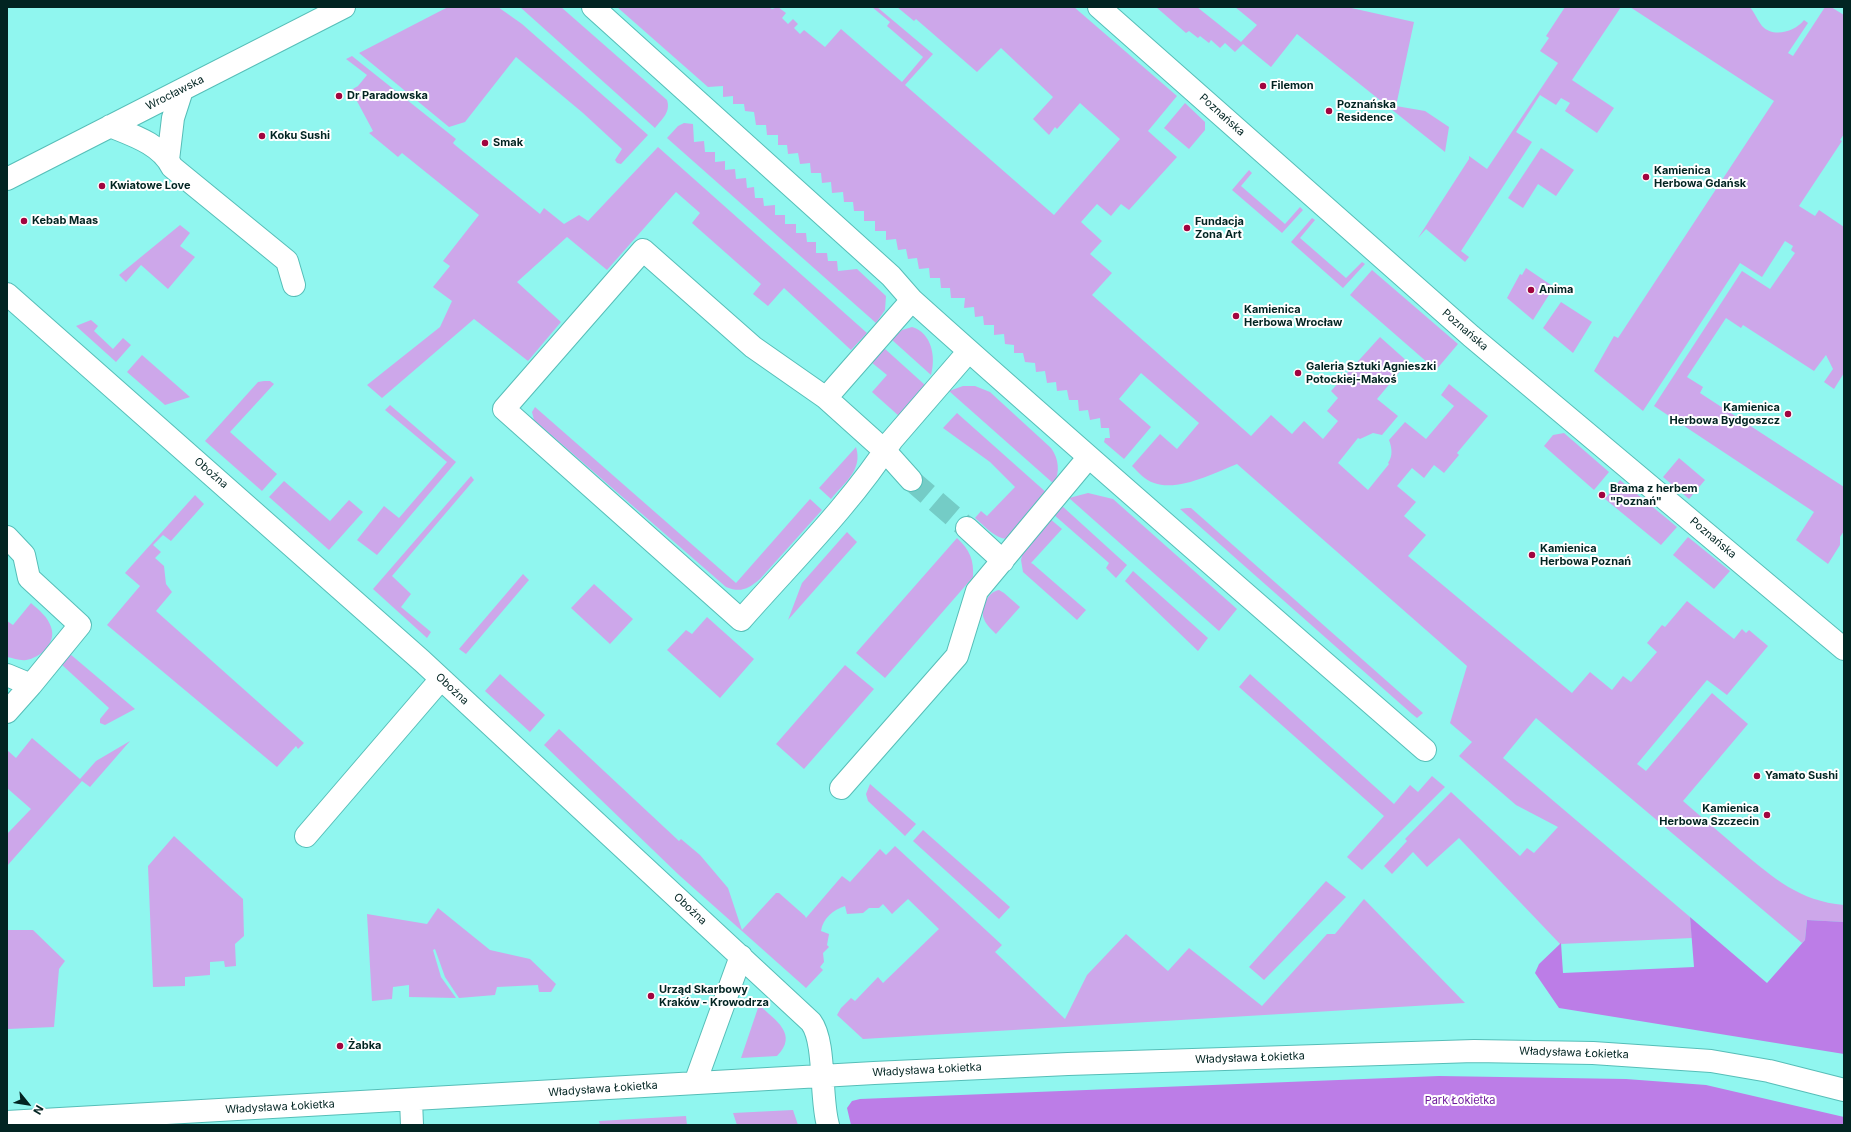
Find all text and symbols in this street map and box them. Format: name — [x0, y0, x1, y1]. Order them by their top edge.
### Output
street label: Wrocławska — [144, 73, 206, 113]
place label: Filemon — [1271, 79, 1314, 93]
marker: Filemon — [1258, 81, 1268, 91]
place label: Dr Paradowska — [347, 89, 428, 103]
marker: Dr Paradowska — [334, 91, 344, 101]
street label: Poznańska — [1197, 91, 1247, 139]
place label: Poznańska Residence — [1337, 98, 1396, 124]
marker: Poznańska Residence — [1324, 106, 1334, 116]
place label: Koku Sushi — [270, 129, 330, 143]
marker: Koku Sushi — [257, 131, 267, 141]
place label: Smak — [493, 136, 523, 150]
marker: Smak — [480, 138, 490, 148]
place label: Kamienica Herbowa Gdańsk — [1654, 164, 1746, 190]
marker: Kamienica Herbowa Gdańsk — [1641, 172, 1651, 182]
place label: Kwiatowe Love — [110, 179, 191, 193]
marker: Kwiatowe Love — [97, 181, 107, 191]
place label: Kebab Maas — [32, 214, 98, 228]
place label: Fundacja Zona Art — [1195, 215, 1244, 241]
marker: Kebab Maas — [19, 216, 29, 226]
marker: Fundacja Zona Art — [1182, 223, 1192, 233]
place label: Anima — [1539, 283, 1573, 297]
marker: Anima — [1526, 285, 1536, 295]
place label: Kamienica Herbowa Wrocław — [1244, 303, 1342, 329]
street label: Poznańska — [1439, 306, 1491, 354]
marker: Kamienica Herbowa Wrocław — [1231, 311, 1241, 321]
place label: Galeria Sztuki Agnieszki Potockiej-Makoś — [1306, 360, 1436, 386]
marker: Galeria Sztuki Agnieszki Potockiej-Makoś — [1293, 368, 1303, 378]
place label: Kamienica Herbowa Bydgoszcz — [1670, 401, 1780, 427]
marker: Kamienica Herbowa Bydgoszcz — [1783, 409, 1793, 419]
street label: Oboźna — [191, 455, 231, 491]
place label: Brama z herbem "Poznań" — [1610, 482, 1698, 508]
marker: Brama z herbem "Poznań" — [1597, 490, 1607, 500]
street label: Poznańska — [1687, 515, 1739, 561]
place label: Kamienica Herbowa Poznań — [1540, 542, 1631, 568]
marker: Kamienica Herbowa Poznań — [1527, 550, 1537, 560]
street label: Oboźna — [433, 670, 471, 708]
place label: Yamato Sushi — [1765, 769, 1838, 783]
marker: Yamato Sushi — [1752, 771, 1762, 781]
place label: Kamienica Herbowa Szczecin — [1659, 802, 1759, 828]
marker: Kamienica Herbowa Szczecin — [1762, 810, 1772, 820]
street label: Oboźna — [671, 890, 709, 928]
place label: Urząd Skarbowy Kraków - Krowodrza — [659, 983, 769, 1009]
marker: Urząd Skarbowy Kraków - Krowodrza — [646, 991, 656, 1001]
place label: Żabka — [348, 1039, 381, 1053]
marker: Żabka — [335, 1041, 345, 1051]
street label: Władysława Łokietka — [1519, 1044, 1629, 1062]
street label: Władysława Łokietka — [1195, 1049, 1305, 1067]
street label: Władysława Łokietka — [872, 1061, 982, 1079]
street label: Władysława Łokietka — [548, 1079, 658, 1099]
north arrow — [8, 1084, 48, 1124]
park label: Park Łokietka — [1425, 1094, 1495, 1108]
street label: Władysława Łokietka — [225, 1098, 335, 1116]
text: N — [30, 1103, 47, 1117]

